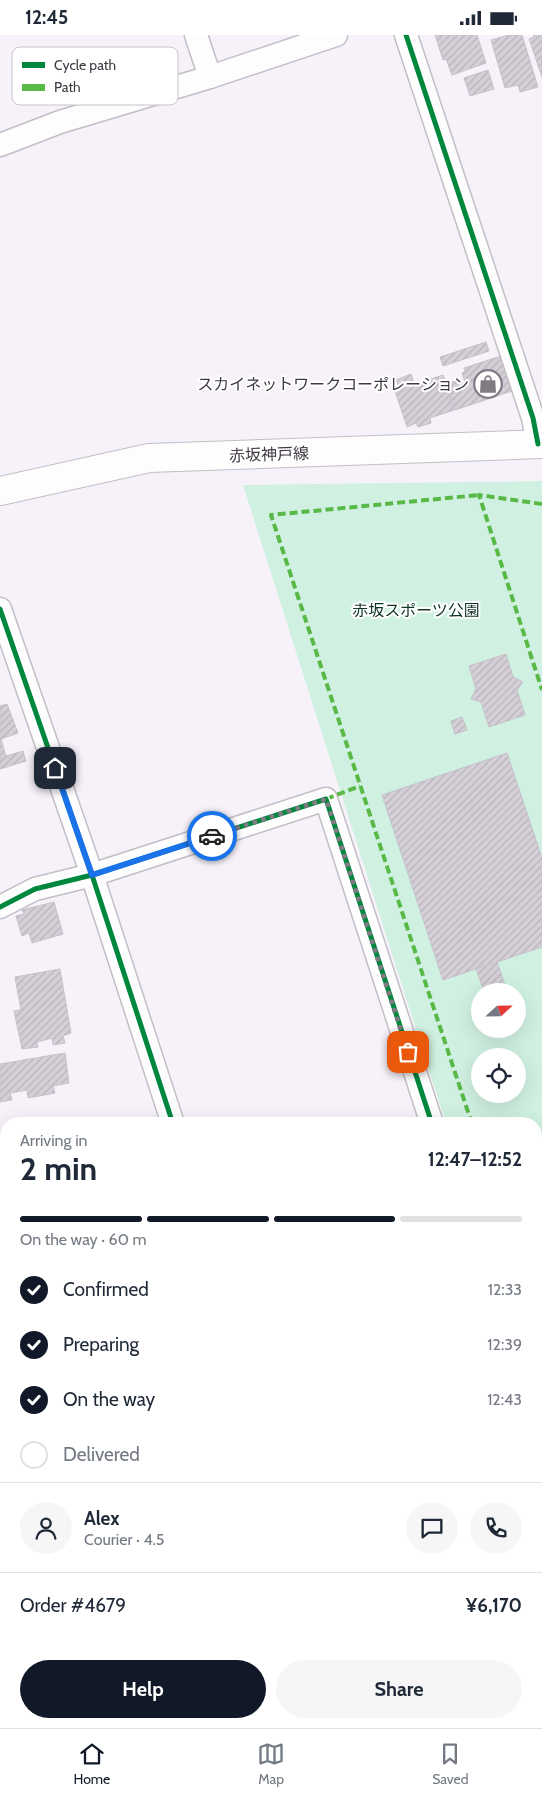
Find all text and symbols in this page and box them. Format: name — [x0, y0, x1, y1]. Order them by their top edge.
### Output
text: 12:45 — [25, 6, 68, 29]
legend — [12, 47, 178, 105]
text: Cycle path — [54, 56, 116, 74]
text: Path — [54, 78, 81, 96]
shop icon: スカイネットワークコーポレーション — [473, 369, 503, 399]
place label: スカイネットワークコーポレーション — [197, 375, 469, 394]
street label: 赤坂神戸線 — [229, 444, 309, 465]
park label: 赤坂スポーツ公園 — [352, 601, 480, 620]
pin — [34, 747, 76, 789]
icon: home — [41, 754, 69, 782]
courier — [187, 811, 237, 861]
icon: car — [198, 822, 226, 850]
north arrow — [471, 983, 526, 1037]
map controls — [471, 983, 526, 1103]
pin — [387, 1031, 429, 1073]
icon: bag — [394, 1038, 422, 1066]
button: locate — [471, 1048, 526, 1103]
text: Arriving in — [20, 1131, 87, 1150]
text: 12:47–12:52 — [428, 1148, 522, 1171]
text: 2 min — [20, 1149, 97, 1188]
text: On the way · 60 m — [20, 1230, 146, 1249]
icon: check — [20, 1276, 48, 1304]
text: Confirmed — [63, 1278, 149, 1301]
text: 12:33 — [488, 1280, 522, 1299]
icon: check — [20, 1331, 48, 1359]
text: Preparing — [63, 1333, 139, 1356]
text: 12:39 — [487, 1335, 522, 1354]
icon: check — [20, 1386, 48, 1414]
text: On the way — [63, 1388, 155, 1411]
text: 12:43 — [487, 1390, 522, 1409]
text: Delivered — [63, 1443, 140, 1466]
button: person — [20, 1502, 72, 1554]
button: chat — [406, 1502, 458, 1554]
button: phone — [470, 1502, 522, 1554]
text: Alex — [84, 1507, 120, 1530]
text: Courier · 4.5 — [84, 1530, 165, 1549]
text: Order #4679 — [20, 1594, 126, 1617]
text: ¥6,170 — [466, 1594, 522, 1617]
button: Help — [20, 1660, 266, 1718]
button: Share — [276, 1660, 522, 1718]
tab: Home — [73, 1740, 110, 1788]
tab: Map — [257, 1740, 285, 1788]
tab: Saved — [432, 1740, 469, 1788]

